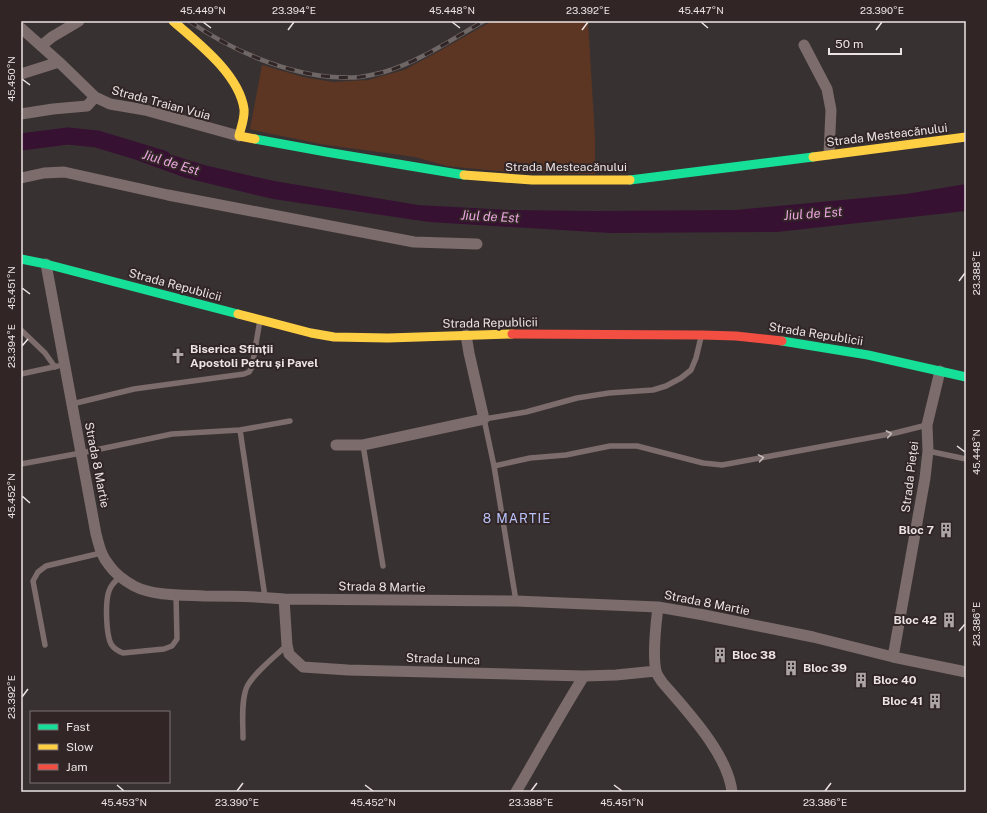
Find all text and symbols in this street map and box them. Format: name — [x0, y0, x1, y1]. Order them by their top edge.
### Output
text: 45.449°N — [180, 4, 226, 16]
text: 23.394°E — [272, 4, 316, 16]
text: 45.448°N — [429, 4, 475, 16]
text: 23.392°E — [566, 4, 610, 16]
text: 45.447°N — [678, 4, 724, 16]
text: 23.390°E — [860, 4, 904, 16]
scale bar — [829, 30, 901, 56]
text: 50 m — [835, 37, 863, 51]
text: 45.450°N — [5, 56, 17, 102]
street label: Strada Traian Vuia — [110, 83, 212, 123]
street label: Strada Mesteacănului — [826, 121, 948, 149]
water label: Jiul de Est — [141, 147, 201, 178]
street label: Strada Mesteacănului — [505, 160, 627, 174]
water label: Jiul de Est — [783, 204, 843, 223]
water label: Jiul de Est — [460, 207, 520, 226]
text: 23.388°E — [970, 251, 982, 295]
text: 45.451°N — [5, 266, 17, 310]
street label: Strada Republicii — [127, 266, 223, 304]
street label: Strada Republicii — [442, 315, 538, 331]
street label: Strada Republicii — [768, 320, 864, 348]
text: 23.394°E — [5, 324, 17, 368]
place label: Biserica Sfinții Apostoli Petru și Pavel — [190, 342, 318, 370]
church icon: Biserica Sfinții Apostoli Petru și Pavel — [169, 347, 187, 365]
street label: Strada 8 Martie — [82, 421, 112, 509]
text: 45.448°N — [970, 429, 982, 475]
one-way arrow — [885, 430, 892, 439]
street label: Strada Pieței — [899, 441, 921, 513]
one-way arrow — [758, 454, 764, 462]
text: 45.452°N — [5, 473, 17, 519]
district label: 8 MARTIE — [483, 511, 551, 526]
building icon: Bloc 7 — [937, 521, 955, 539]
place label: Bloc 7 — [899, 523, 934, 537]
street label: Strada 8 Martie — [338, 579, 426, 595]
street label: Strada 8 Martie — [663, 588, 751, 618]
text: 23.386°E — [970, 602, 982, 646]
building icon: Bloc 42 — [940, 611, 958, 629]
place label: Bloc 42 — [894, 613, 937, 627]
building icon: Bloc 38 — [711, 646, 729, 664]
place label: Bloc 38 — [732, 648, 776, 662]
street label: Strada Lunca — [406, 651, 480, 667]
building icon: Bloc 39 — [782, 659, 800, 677]
place label: Bloc 39 — [803, 661, 847, 675]
building icon: Bloc 40 — [852, 671, 870, 689]
place label: Bloc 40 — [873, 673, 917, 687]
text: 23.392°E — [5, 675, 17, 719]
building icon: Bloc 41 — [926, 692, 944, 710]
place label: Bloc 41 — [882, 694, 923, 708]
legend — [30, 711, 170, 783]
text: Fast — [66, 720, 91, 734]
text: Slow — [66, 740, 94, 754]
text: Jam — [66, 760, 88, 774]
text: 45.453°N — [101, 796, 147, 808]
text: 23.390°E — [215, 796, 259, 808]
text: 45.452°N — [350, 796, 396, 808]
text: 23.388°E — [509, 796, 553, 808]
text: 45.451°N — [600, 796, 644, 808]
text: 23.386°E — [803, 796, 847, 808]

